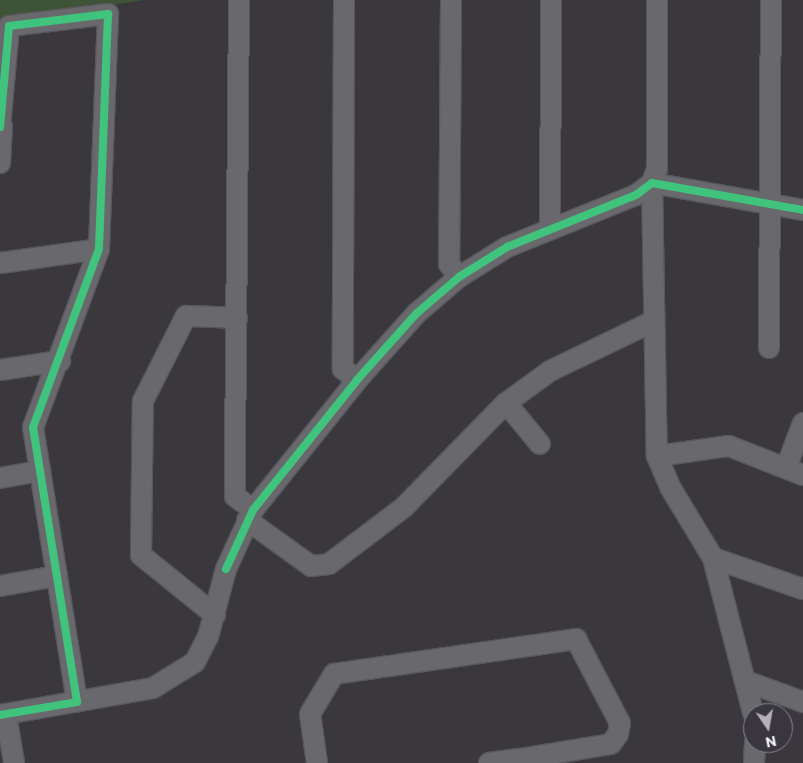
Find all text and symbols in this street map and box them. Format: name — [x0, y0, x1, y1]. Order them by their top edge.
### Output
north arrow — [743, 703, 793, 753]
text: N — [764, 733, 778, 752]

